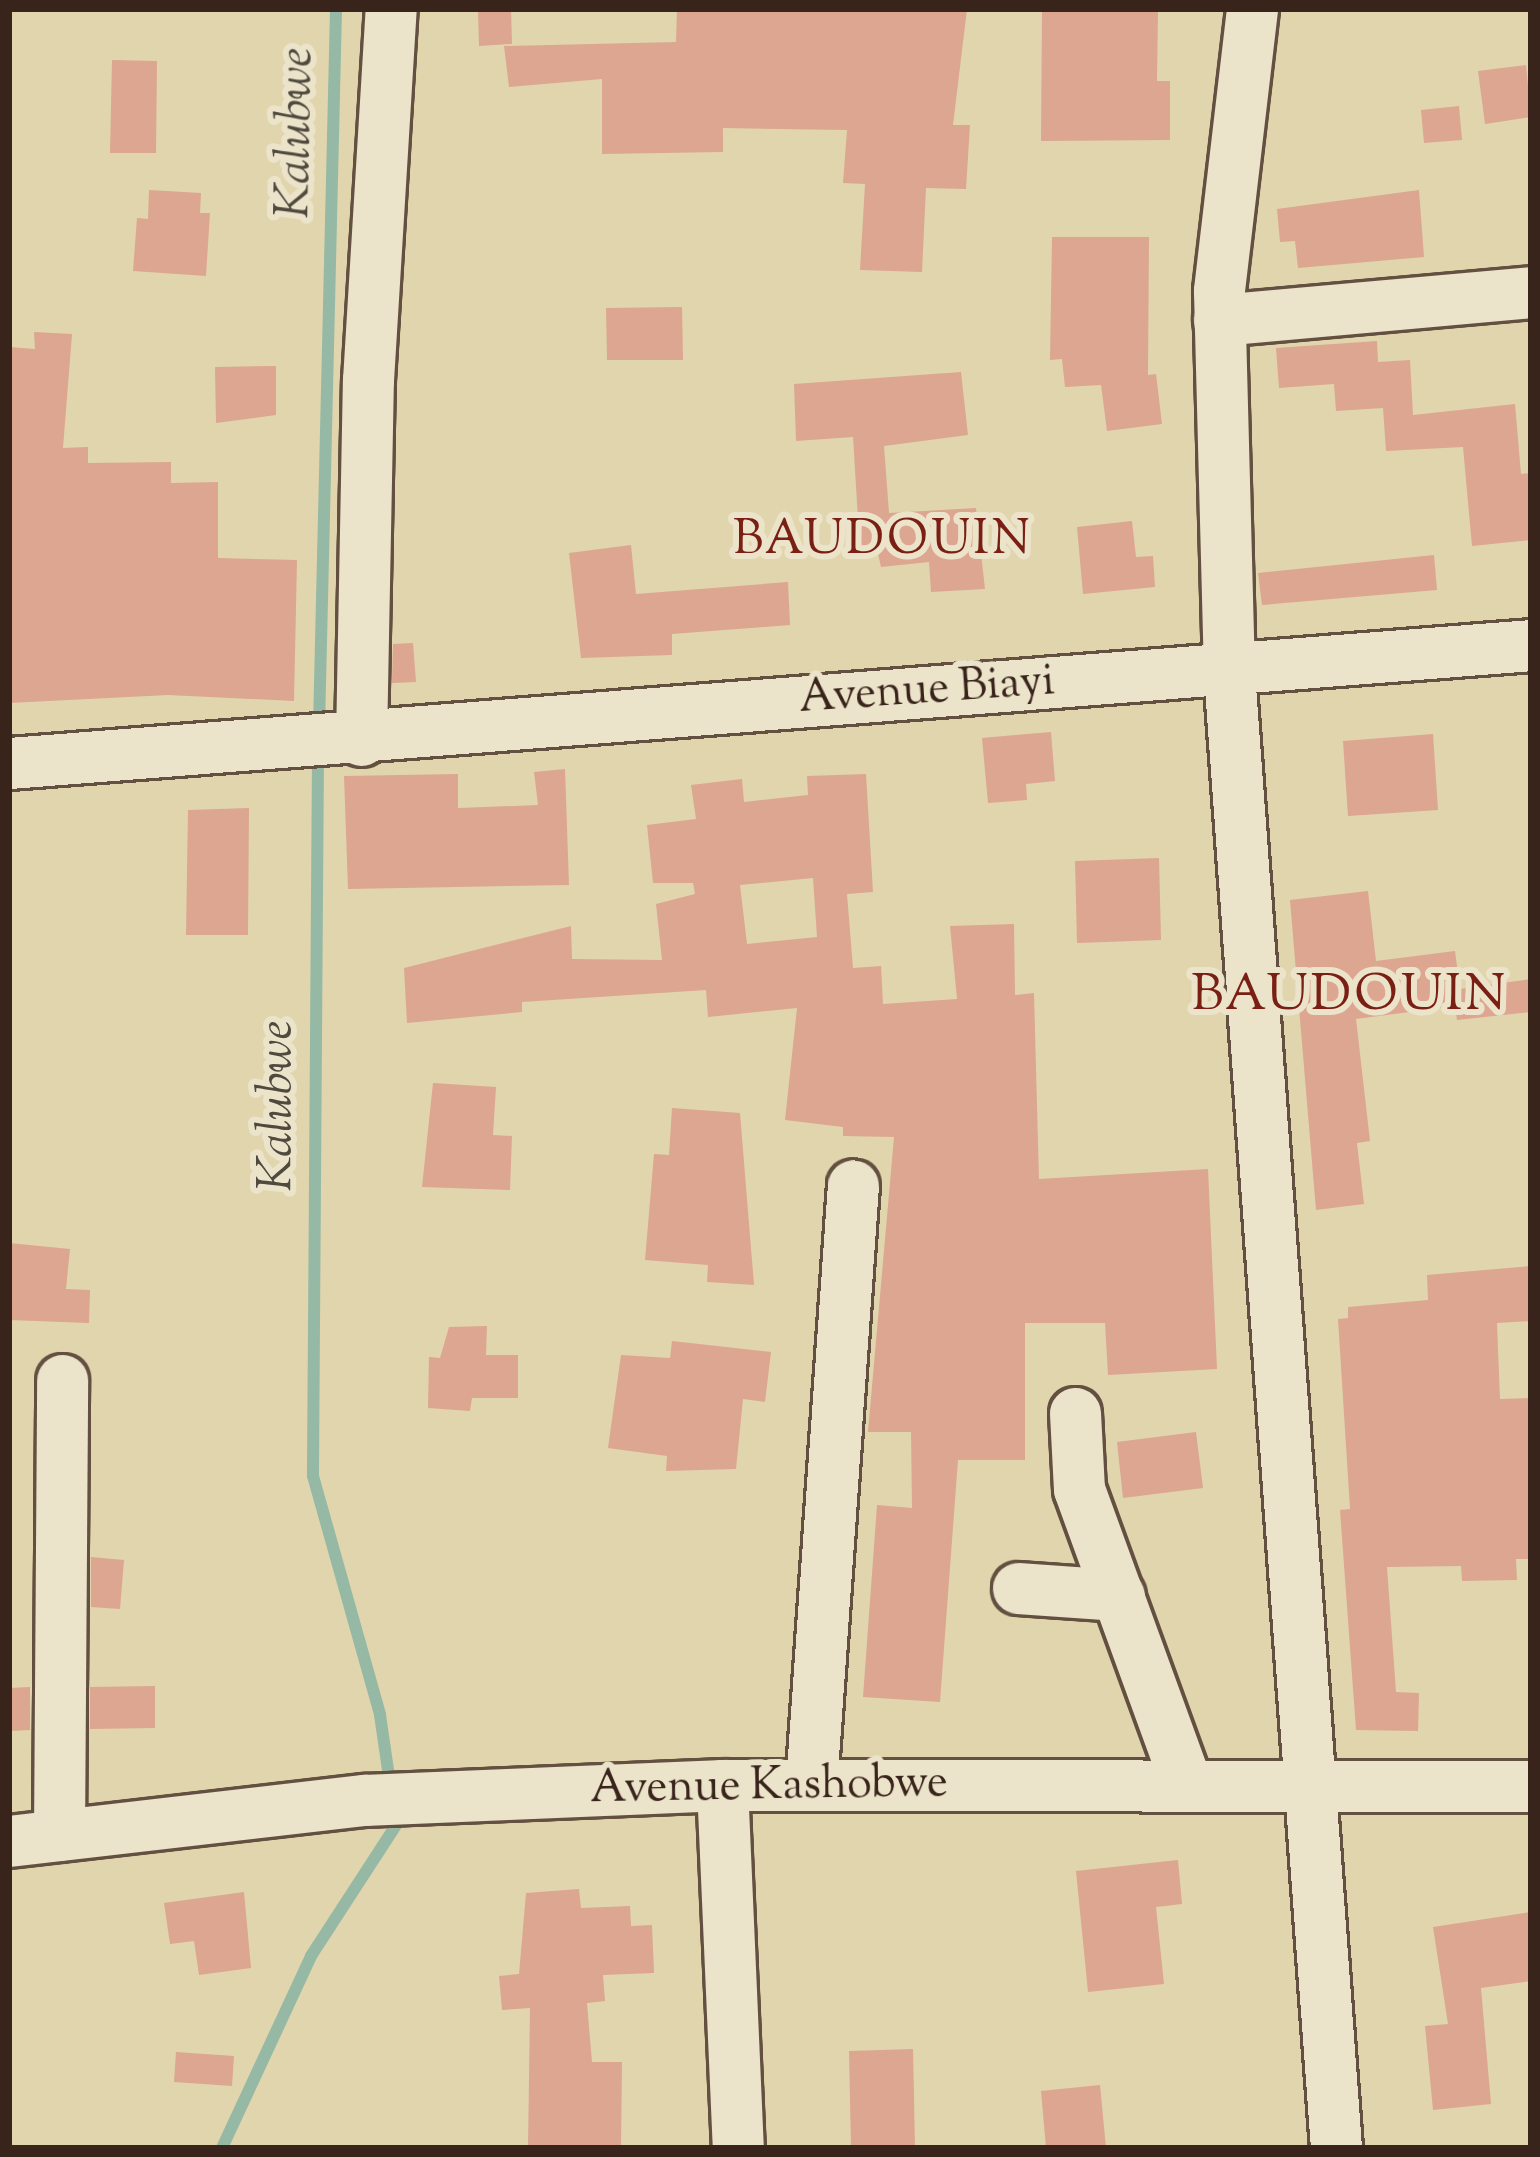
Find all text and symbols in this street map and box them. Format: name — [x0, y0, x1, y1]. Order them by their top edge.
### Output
water label: Kalubwe — [267, 47, 327, 219]
district label: BAUDOUIN — [733, 513, 1033, 571]
street label: Avenue Biayi — [797, 656, 1057, 728]
district label: BAUDOUIN — [1191, 966, 1509, 1028]
water label: Kalubwe — [250, 1021, 308, 1191]
street label: Avenue Kashobwe — [590, 1758, 948, 1818]

